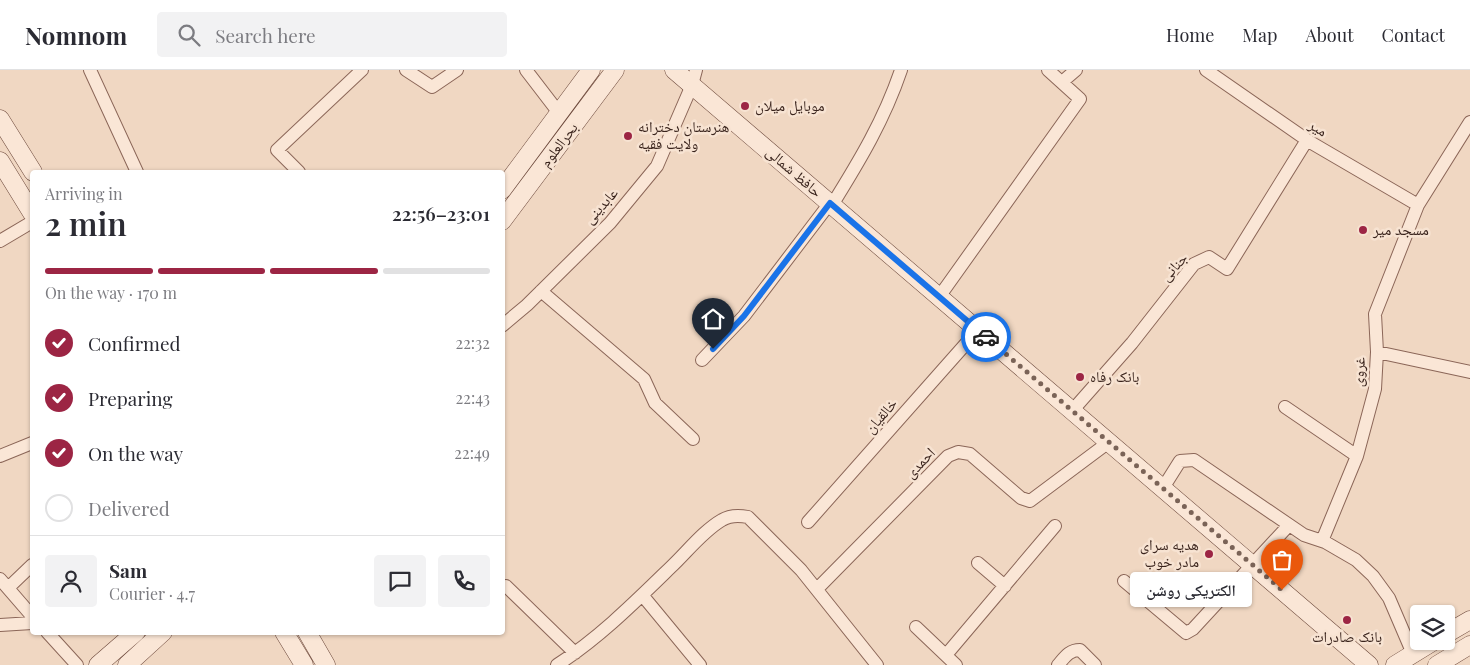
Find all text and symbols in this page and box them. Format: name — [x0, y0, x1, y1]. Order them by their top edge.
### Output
search box — [157, 12, 507, 57]
text: Nomnom — [25, 19, 127, 51]
icon: search — [175, 21, 203, 49]
text: Search here — [215, 22, 316, 48]
text: Home — [1166, 23, 1214, 47]
text: Map — [1242, 23, 1277, 47]
text: About — [1305, 23, 1354, 47]
text: Contact — [1382, 23, 1445, 47]
place label: موبایل میلان — [755, 95, 825, 116]
marker: موبایل میلان — [739, 100, 751, 112]
street label: میر — [1305, 113, 1332, 141]
place label: هنرستان دخترانه ولایت فقیه — [638, 116, 729, 153]
street label: بحرالعلوم — [535, 118, 582, 171]
marker: هنرستان دخترانه ولایت فقیه — [622, 130, 634, 142]
street label: حافظ شمالی — [762, 141, 827, 202]
text: Arriving in — [45, 183, 123, 204]
street label: عابدینی — [579, 183, 623, 228]
text: 22:56–23:01 — [392, 200, 490, 226]
text: 2 min — [45, 201, 127, 244]
place label: مسجد میر — [1372, 219, 1429, 239]
marker: مسجد میر — [1357, 224, 1369, 236]
street label: جنانی — [1155, 247, 1193, 286]
text: On the way · 170 m — [45, 282, 177, 303]
pin — [692, 298, 734, 349]
icon: home — [699, 305, 727, 333]
courier — [961, 312, 1011, 362]
icon: car — [972, 323, 1000, 351]
icon: check — [45, 329, 73, 357]
text: Confirmed — [88, 330, 181, 356]
text: 22:32 — [456, 332, 490, 353]
street label: غروی — [1347, 356, 1370, 388]
place label: بانک رفاه — [1090, 366, 1139, 386]
marker: بانک رفاه — [1074, 371, 1086, 383]
icon: check — [45, 384, 73, 412]
text: Preparing — [88, 385, 173, 411]
text: 22:43 — [456, 387, 490, 408]
street label: خالقیان — [859, 393, 902, 438]
icon: check — [45, 439, 73, 467]
text: On the way — [88, 440, 183, 466]
text: 22:49 — [454, 442, 490, 463]
street label: احمدی — [900, 443, 940, 483]
text: Delivered — [88, 495, 170, 521]
place label: هدیه سرای مادر خوب — [1140, 534, 1199, 571]
pin — [1261, 539, 1303, 590]
icon: bag — [1268, 546, 1296, 574]
marker: هدیه سرای مادر خوب — [1203, 548, 1215, 560]
button: person — [45, 555, 97, 607]
button: chat — [374, 555, 426, 607]
button: phone — [438, 555, 490, 607]
text: Sam — [109, 557, 147, 583]
callout: الکتریکی روشن — [1130, 572, 1252, 608]
text: الکتریکی روشن — [1146, 579, 1236, 600]
text: Courier · 4.7 — [109, 583, 195, 604]
map controls — [1410, 605, 1455, 650]
button: layers — [1410, 605, 1455, 650]
marker: بانک صادرات — [1341, 614, 1353, 626]
place label: بانک صادرات — [1312, 626, 1382, 646]

